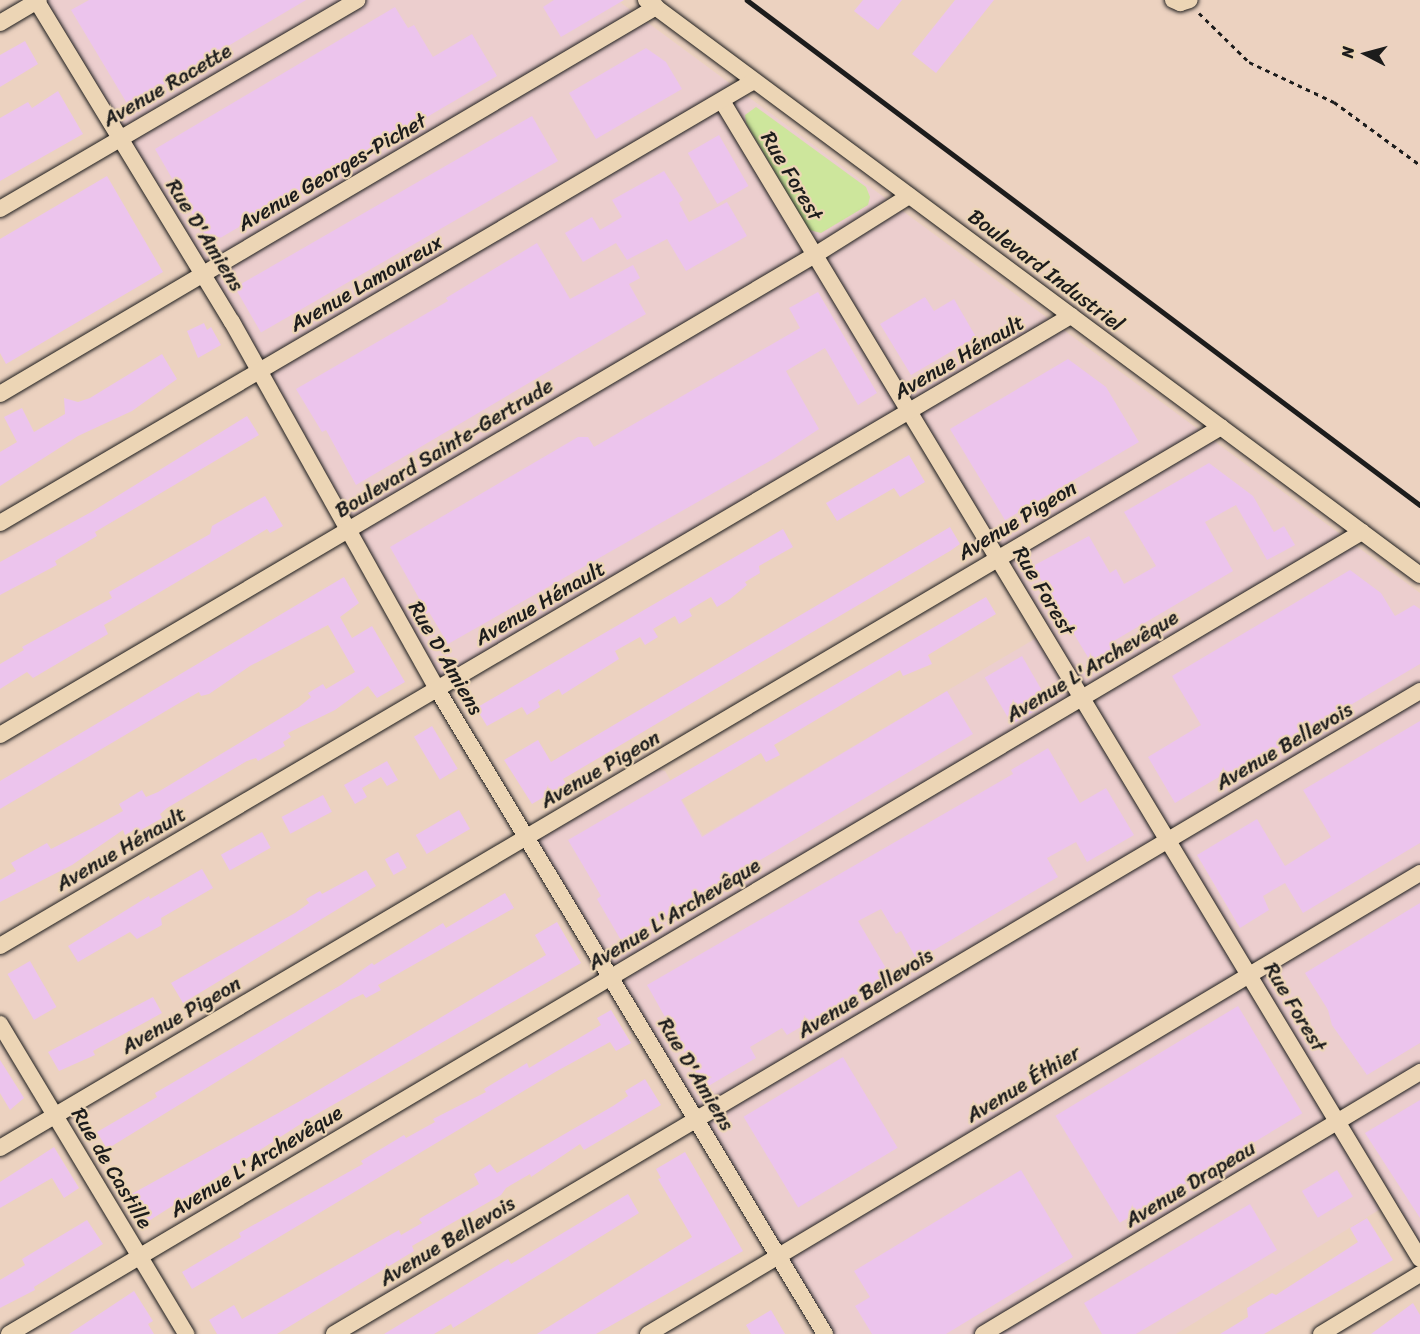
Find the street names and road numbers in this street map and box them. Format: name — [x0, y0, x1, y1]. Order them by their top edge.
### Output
street label: Avenue Racette — [98, 38, 236, 132]
street label: Avenue Georges-Pichet — [233, 108, 431, 236]
street label: Rue Forest — [755, 127, 829, 225]
street label: Rue D'Amiens — [161, 174, 249, 296]
street label: Boulevard Industriel — [964, 204, 1128, 336]
street label: Avenue Lamoureux — [285, 229, 447, 337]
street label: Avenue Hénault — [890, 310, 1028, 404]
street label: Boulevard Sainte-Gertrude — [331, 373, 557, 523]
street label: Avenue Pigeon — [953, 475, 1081, 565]
street label: Rue Forest — [1007, 542, 1081, 640]
street label: Avenue Hénault — [471, 556, 609, 650]
street label: Rue D'Amiens — [403, 597, 489, 719]
street label: Avenue L'Archevêque — [1001, 604, 1183, 728]
street label: Avenue Bellevois — [1211, 696, 1357, 796]
street label: Avenue Pigeon — [536, 725, 664, 813]
street label: Avenue Hénault — [52, 802, 190, 896]
street label: Avenue L'Archevêque — [583, 852, 765, 976]
street label: Avenue Bellevois — [792, 942, 938, 1044]
street label: Rue Forest — [1258, 958, 1332, 1056]
street label: Avenue Pigeon — [117, 971, 245, 1059]
street label: Rue D'Amiens — [652, 1013, 740, 1135]
street label: Avenue Éthier — [961, 1040, 1085, 1128]
street label: Avenue L'Archevêque — [165, 1099, 347, 1223]
street label: Rue de Castille — [66, 1102, 158, 1234]
street label: Avenue Drapeau — [1120, 1135, 1260, 1233]
street label: Avenue Bellevois — [374, 1190, 520, 1292]

